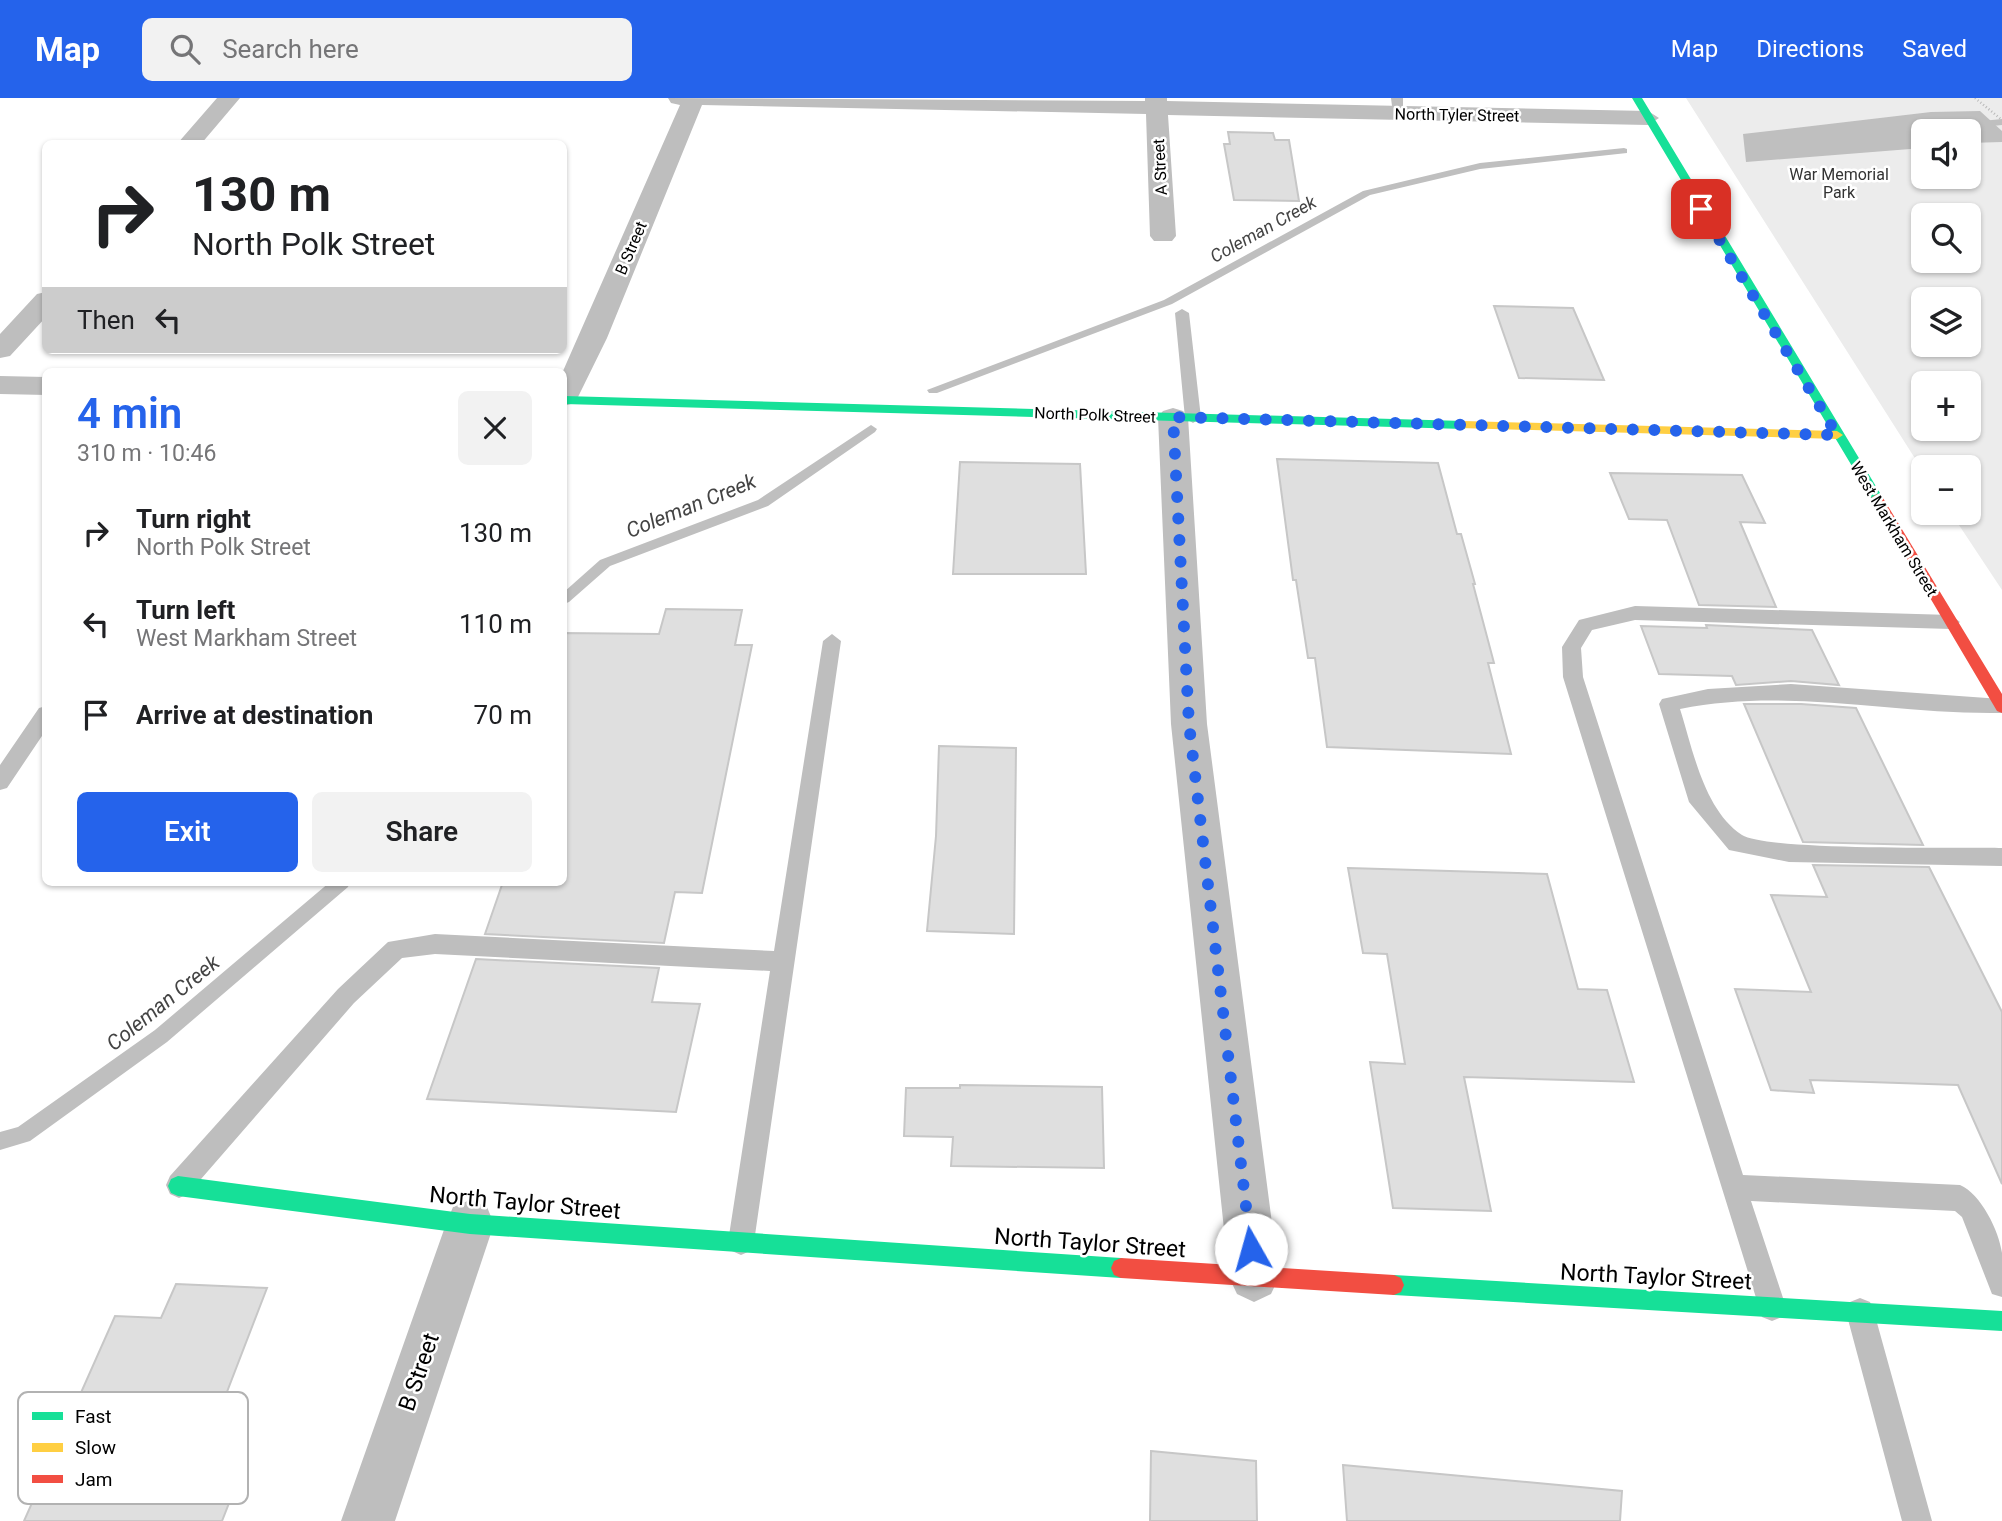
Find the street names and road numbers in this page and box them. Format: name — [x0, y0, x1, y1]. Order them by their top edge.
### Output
street label: North Tyler Street — [1395, 104, 1519, 126]
street label: A Street — [1149, 138, 1171, 196]
street label: B Street — [611, 218, 651, 278]
street label: North Polk Street — [1034, 403, 1156, 427]
street label: West Markham Street — [1846, 458, 1942, 600]
street label: North Taylor Street — [428, 1181, 622, 1225]
street label: North Taylor Street — [993, 1223, 1187, 1263]
street label: North Taylor Street — [1559, 1258, 1753, 1296]
street label: B Street — [393, 1329, 445, 1415]

